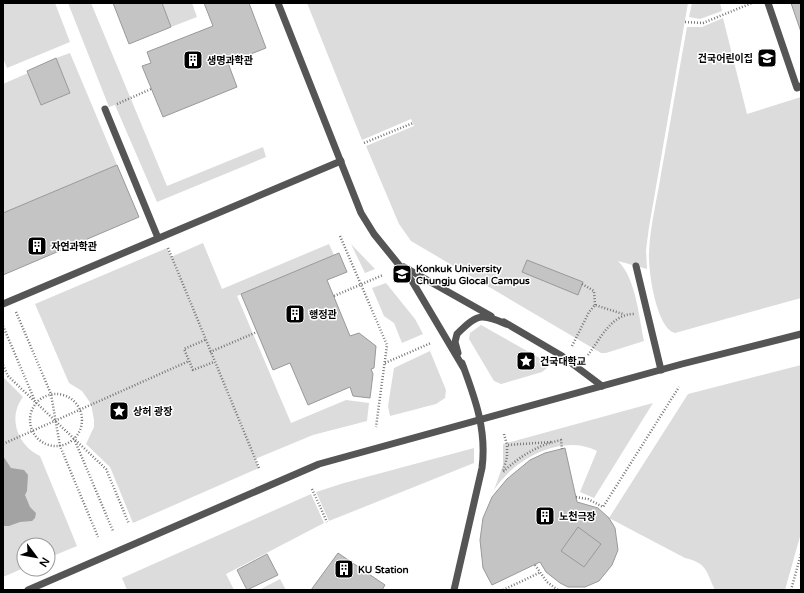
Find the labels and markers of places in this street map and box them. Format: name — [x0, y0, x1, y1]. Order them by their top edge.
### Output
school or university icon: 건국어린이집 — [756, 47, 778, 69]
building icon: 생명과학관 — [182, 49, 204, 71]
place label: 건국어린이집 — [698, 53, 753, 65]
place label: 생명과학관 — [207, 54, 253, 67]
building icon: 자연과학관 — [26, 235, 48, 257]
place label: 자연과학관 — [51, 240, 97, 253]
school or university icon: Konkuk University Chungju Glocal Campus — [391, 263, 413, 285]
place label: Konkuk University Chungju Glocal Campus — [416, 263, 530, 287]
building icon: 행정관 — [284, 303, 306, 325]
place label: 행정관 — [309, 309, 337, 321]
place icon: 건국대학교 — [515, 350, 537, 372]
place label: 건국대학교 — [540, 355, 586, 368]
place icon: 상허 광장 — [108, 400, 130, 422]
place label: 상허 광장 — [133, 406, 172, 418]
building icon: 노천극장 — [534, 505, 556, 527]
place label: 노천극장 — [559, 510, 596, 523]
building icon: KU Station — [333, 558, 355, 580]
place label: KU Station — [358, 564, 409, 576]

